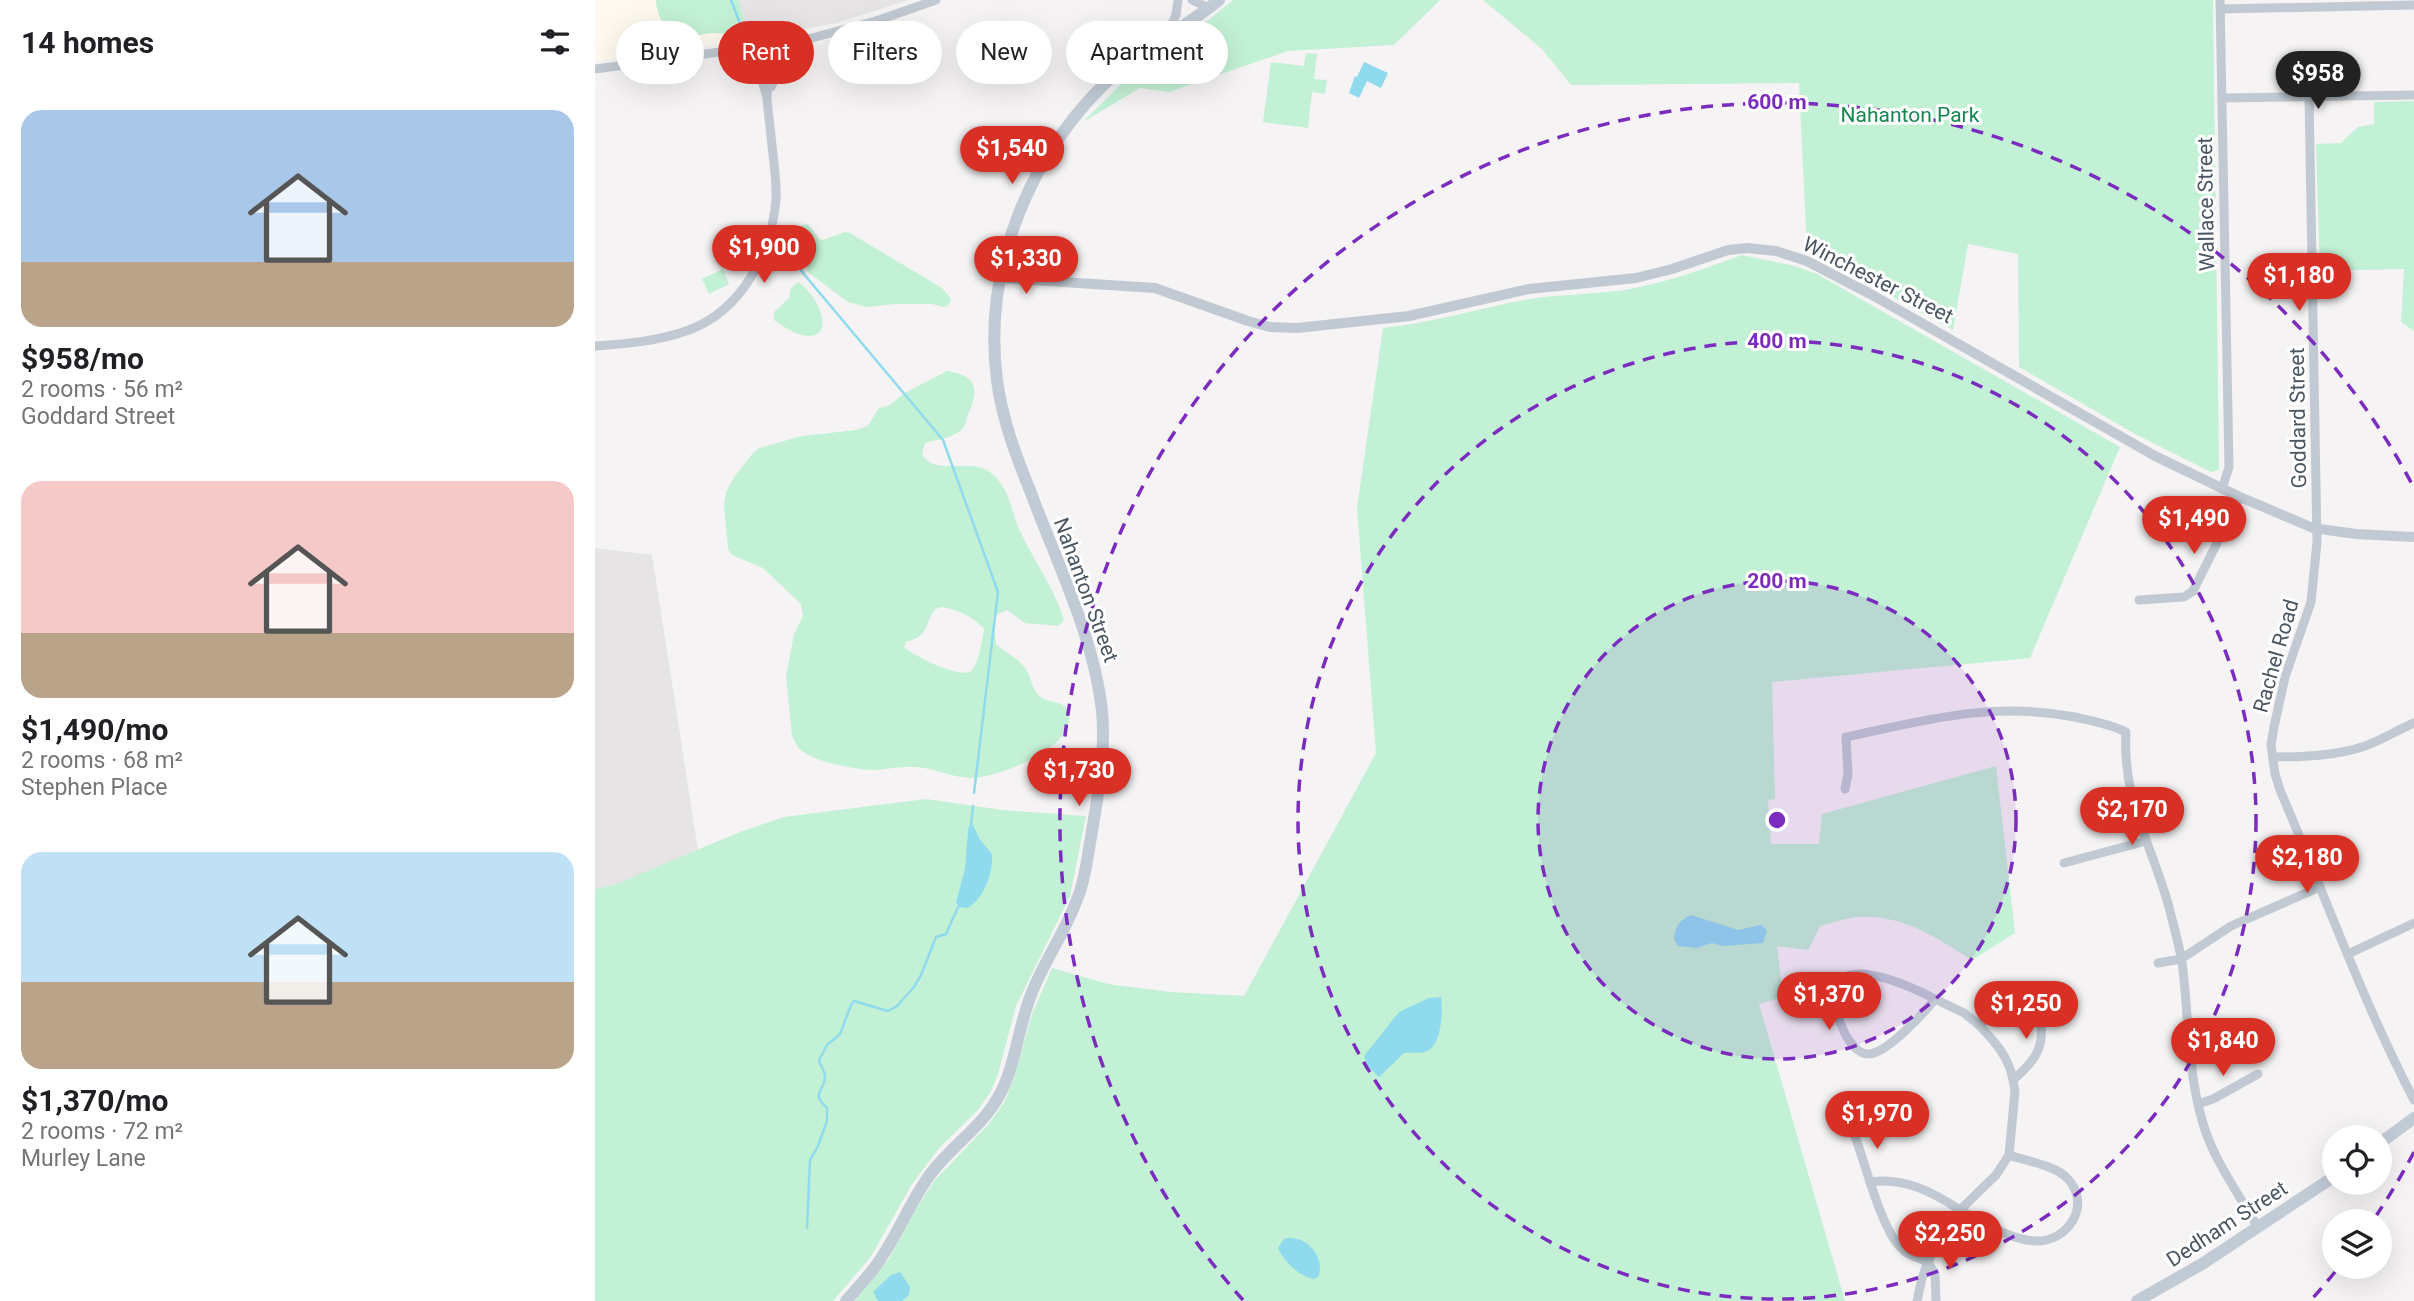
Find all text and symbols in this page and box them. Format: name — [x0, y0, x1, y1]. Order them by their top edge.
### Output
chip: Buy — [616, 21, 704, 84]
chip: Rent — [718, 21, 814, 84]
chip: Filters — [828, 21, 942, 84]
chip: New — [956, 21, 1052, 84]
chip: Apartment — [1066, 21, 1228, 84]
icon: filters — [536, 23, 574, 61]
text: 14 homes — [21, 25, 154, 60]
pin: $958 — [2277, 52, 2359, 111]
text: $958 — [2292, 60, 2344, 87]
text: 600 m — [1747, 90, 1807, 114]
park label: Nahanton Park — [1841, 103, 1980, 127]
pin: $1,540 — [955, 127, 1069, 186]
text: $1,540 — [976, 135, 1048, 162]
street label: Wallace Street — [2193, 137, 2219, 271]
icon: home — [235, 155, 361, 281]
pin: $1,900 — [707, 226, 821, 285]
street label: Winchester Street — [1799, 232, 1957, 328]
text: $1,900 — [728, 234, 800, 261]
pin: $1,330 — [969, 236, 1083, 296]
text: $1,330 — [990, 245, 1062, 272]
pin: $1,180 — [2242, 254, 2356, 313]
text: $1,180 — [2263, 262, 2335, 289]
text: 400 m — [1747, 329, 1807, 353]
text: $958/mo — [21, 341, 144, 376]
street label: Goddard Street — [2285, 347, 2311, 489]
text: 2 rooms · 56 m² — [21, 376, 183, 403]
text: Goddard Street — [21, 403, 175, 430]
pin: $1,490 — [2137, 496, 2251, 556]
text: $1,490 — [2158, 505, 2230, 532]
street label: Nahanton Street — [1049, 515, 1123, 666]
icon: home — [235, 526, 361, 652]
text: 200 m — [1747, 569, 1807, 593]
street label: Rachel Road — [2248, 597, 2304, 715]
text: $1,490/mo — [21, 712, 169, 747]
text: 2 rooms · 68 m² — [21, 747, 183, 774]
pin: $1,730 — [1022, 748, 1136, 808]
text: $1,730 — [1043, 757, 1115, 784]
text: Stephen Place — [21, 774, 167, 801]
pin: $2,170 — [2075, 788, 2189, 847]
text: $2,170 — [2096, 796, 2168, 823]
centre of rings — [1765, 808, 1789, 832]
pin: $2,180 — [2250, 836, 2364, 895]
text: $2,180 — [2271, 844, 2343, 871]
icon: home — [235, 897, 361, 1023]
pin: $1,370 — [1772, 972, 1886, 1032]
text: $1,370 — [1793, 981, 1865, 1008]
pin: $1,250 — [1969, 982, 2083, 1041]
text: $1,250 — [1990, 990, 2062, 1017]
pin: $1,840 — [2166, 1018, 2280, 1078]
text: $1,840 — [2187, 1027, 2259, 1054]
text: $1,370/mo — [21, 1083, 169, 1118]
pin: $1,970 — [1820, 1092, 1934, 1151]
text: $1,970 — [1841, 1100, 1913, 1127]
text: 2 rooms · 72 m² — [21, 1118, 183, 1145]
map controls — [2322, 1125, 2392, 1279]
button: locate — [2322, 1125, 2392, 1195]
text: Murley Lane — [21, 1145, 146, 1172]
street label: Dedham Street — [2162, 1176, 2292, 1272]
button: layers — [2322, 1209, 2392, 1279]
pin: $2,250 — [1893, 1212, 2007, 1271]
text: $2,250 — [1914, 1220, 1986, 1247]

